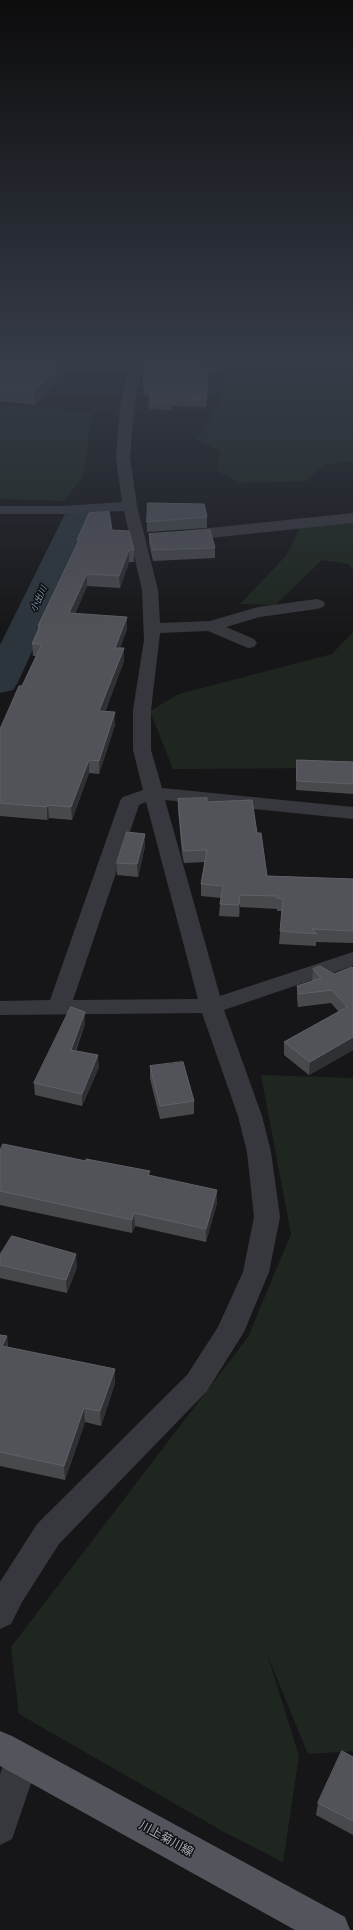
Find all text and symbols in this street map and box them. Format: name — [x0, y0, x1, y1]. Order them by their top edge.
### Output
water label: 小出川 — [28, 584, 50, 614]
street label: 川上菊川線 — [136, 1818, 196, 1860]

